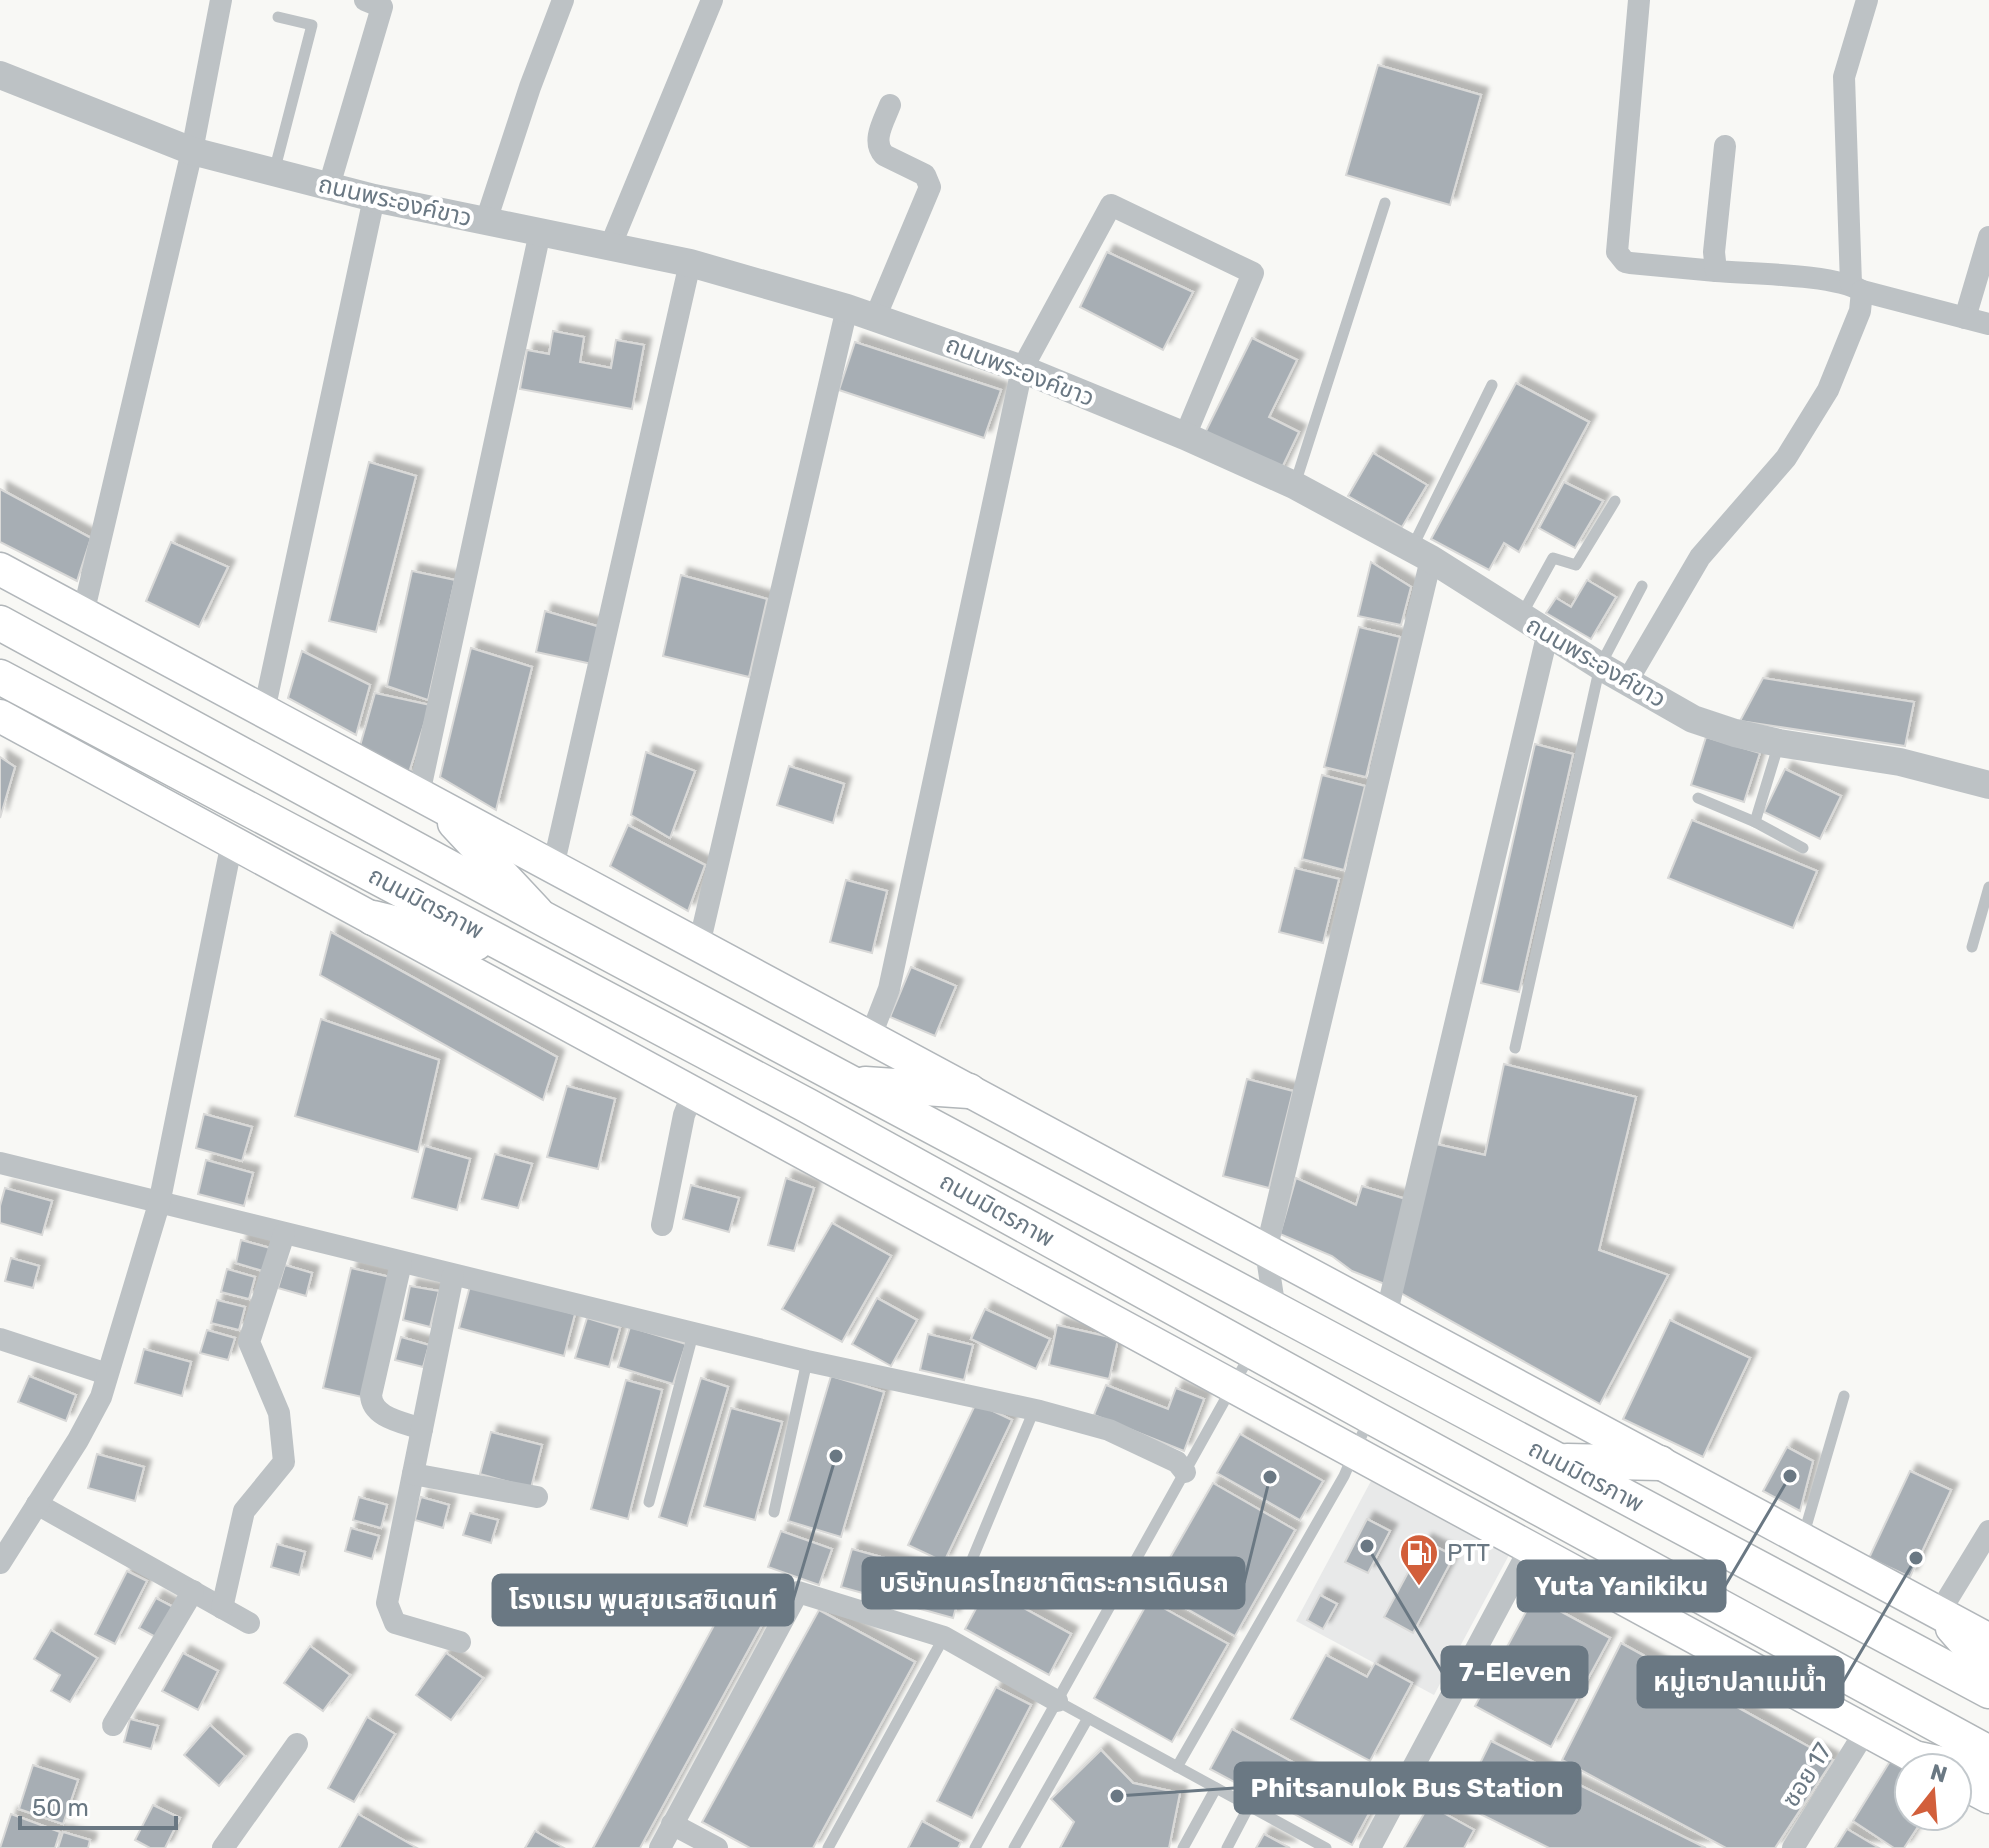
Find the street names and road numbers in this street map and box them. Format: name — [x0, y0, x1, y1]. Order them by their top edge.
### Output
street label: ถนนพระองค์ขาว — [316, 170, 474, 232]
street label: ถนนพระองค์ขาว — [942, 330, 1098, 412]
street label: ถนนพระองค์ขาว — [1521, 611, 1671, 713]
street label: ถนนมิตรภาพ — [364, 861, 488, 945]
street label: ถนนมิตรภาพ — [935, 1167, 1059, 1253]
street label: ถนนมิตรภาพ — [1524, 1434, 1648, 1518]
street label: ซอย 17 — [1777, 1738, 1837, 1812]

